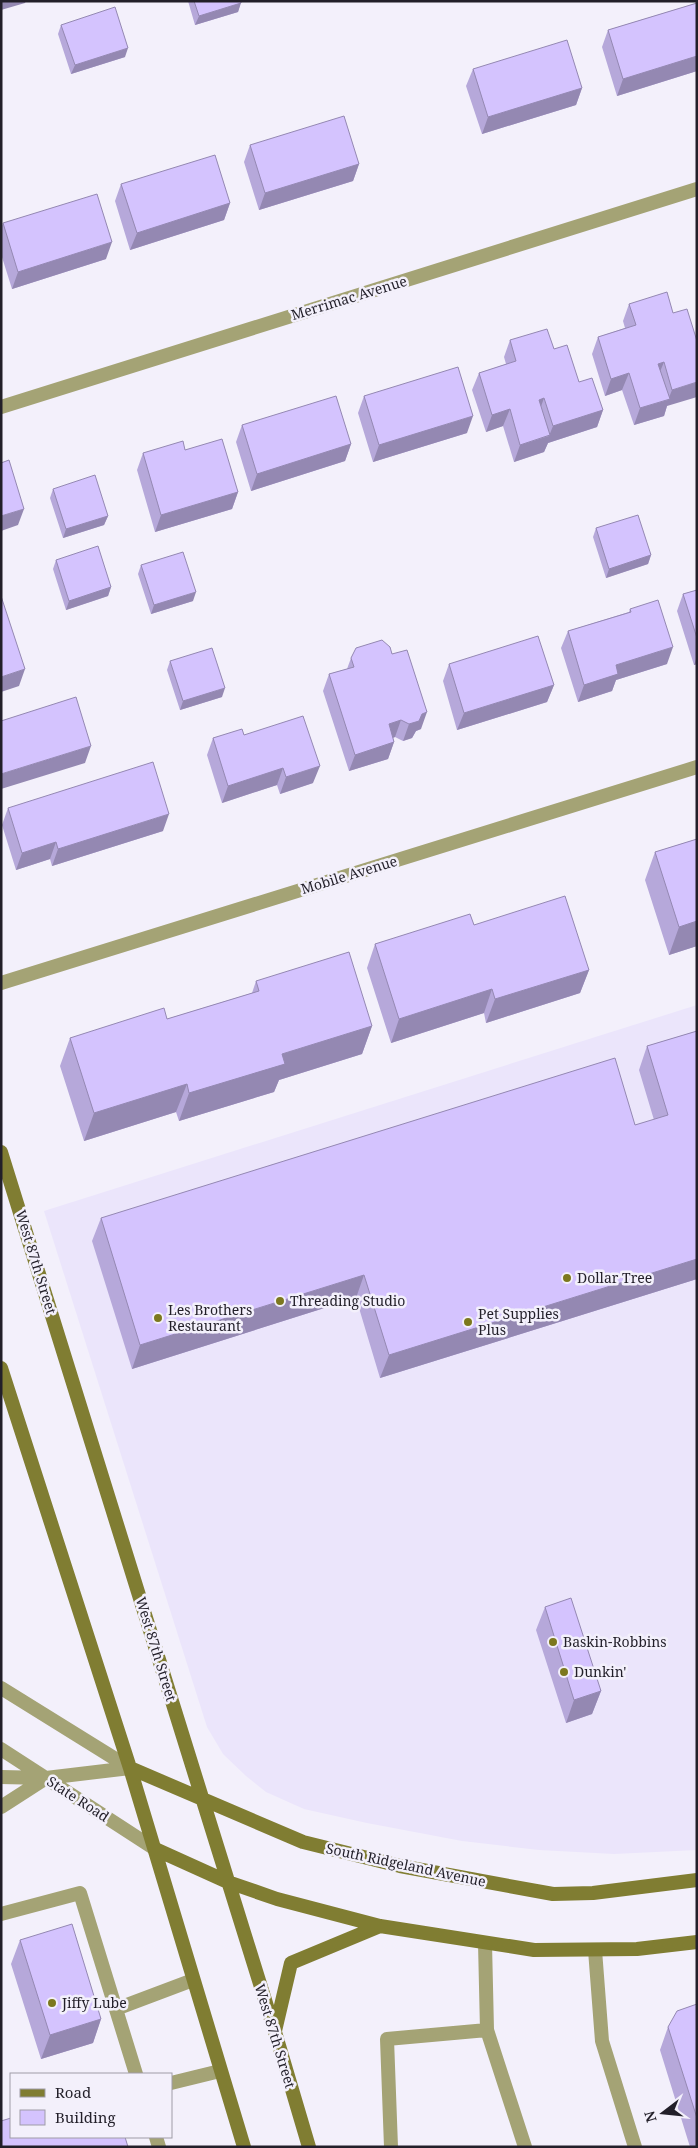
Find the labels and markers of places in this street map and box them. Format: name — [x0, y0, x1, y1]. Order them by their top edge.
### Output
place label: Dollar Tree — [577, 1268, 652, 1287]
marker: Dollar Tree — [561, 1272, 573, 1284]
place label: Threading Studio — [290, 1291, 405, 1310]
marker: Threading Studio — [274, 1295, 286, 1307]
place label: Les Brothers Restaurant — [168, 1300, 252, 1335]
place label: Pet Supplies Plus — [478, 1304, 559, 1339]
marker: Les Brothers Restaurant — [152, 1312, 164, 1324]
marker: Pet Supplies Plus — [462, 1316, 474, 1328]
place label: Baskin-Robbins — [563, 1632, 667, 1651]
marker: Baskin-Robbins — [547, 1636, 559, 1648]
place label: Dunkin' — [574, 1662, 626, 1681]
marker: Dunkin' — [558, 1666, 570, 1678]
place label: Jiffy Lube — [61, 1993, 127, 2012]
marker: Jiffy Lube — [46, 1997, 58, 2009]

